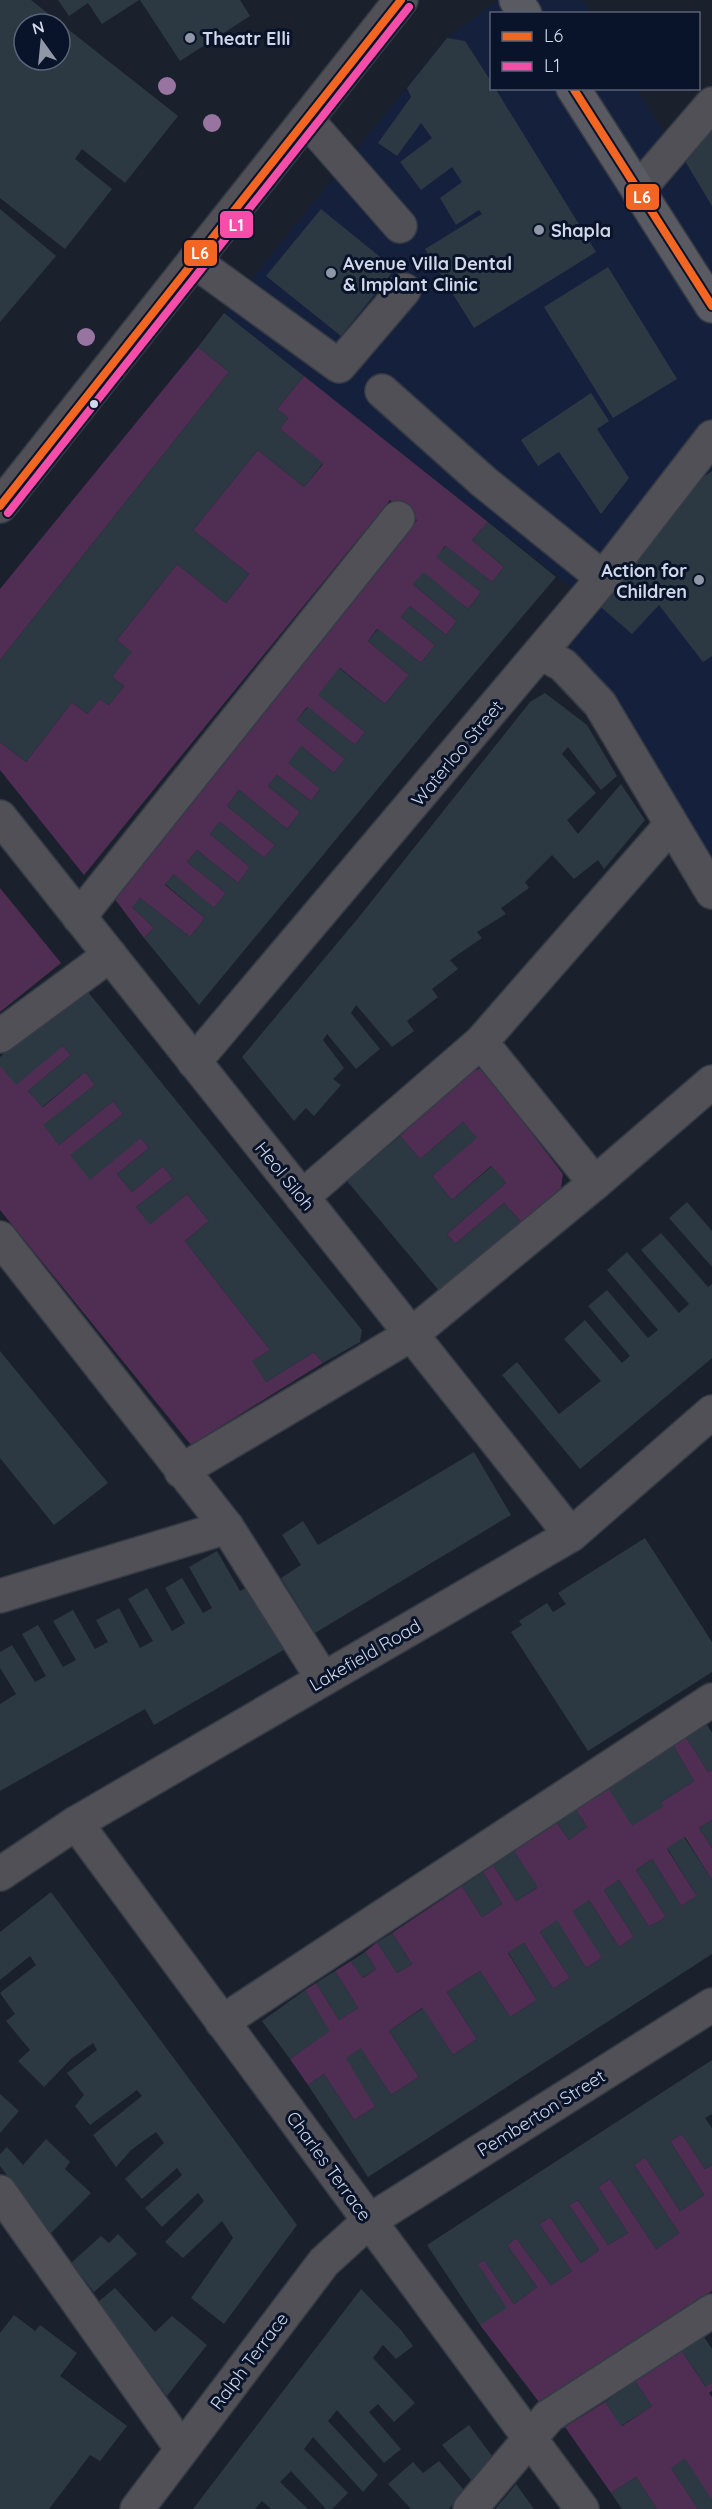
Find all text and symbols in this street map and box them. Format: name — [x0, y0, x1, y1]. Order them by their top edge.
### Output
north arrow — [12, 12, 72, 72]
legend — [490, 12, 700, 90]
text: N — [30, 16, 46, 39]
text: L6 — [544, 24, 564, 47]
place label: Theatr Elli — [202, 27, 290, 50]
marker: Theatr Elli — [183, 31, 197, 45]
text: L1 — [544, 54, 560, 77]
line badge: L6 — [625, 183, 660, 211]
text: L6 — [633, 187, 651, 207]
line badge: L1 — [219, 210, 254, 239]
text: L1 — [228, 215, 244, 235]
place label: Shapla — [551, 219, 611, 242]
marker: Shapla — [532, 223, 546, 237]
line badge: L6 — [183, 239, 218, 267]
text: L6 — [191, 243, 209, 263]
place label: Avenue Villa Dental & Implant Clinic — [343, 252, 512, 296]
marker: Avenue Villa Dental & Implant Clinic — [324, 266, 338, 280]
unlabelled marker — [88, 398, 100, 410]
place label: Action for Children — [601, 559, 687, 603]
marker: Action for Children — [692, 573, 706, 587]
street label: Waterloo Street — [406, 695, 508, 811]
street label: Heol Siloh — [250, 1137, 320, 1215]
street label: Lakefield Road — [305, 1614, 425, 1696]
street label: Pemberton Street — [473, 2064, 609, 2162]
street label: Charles Terrace — [281, 2107, 377, 2225]
street label: Ralph Terrace — [205, 2308, 293, 2414]

